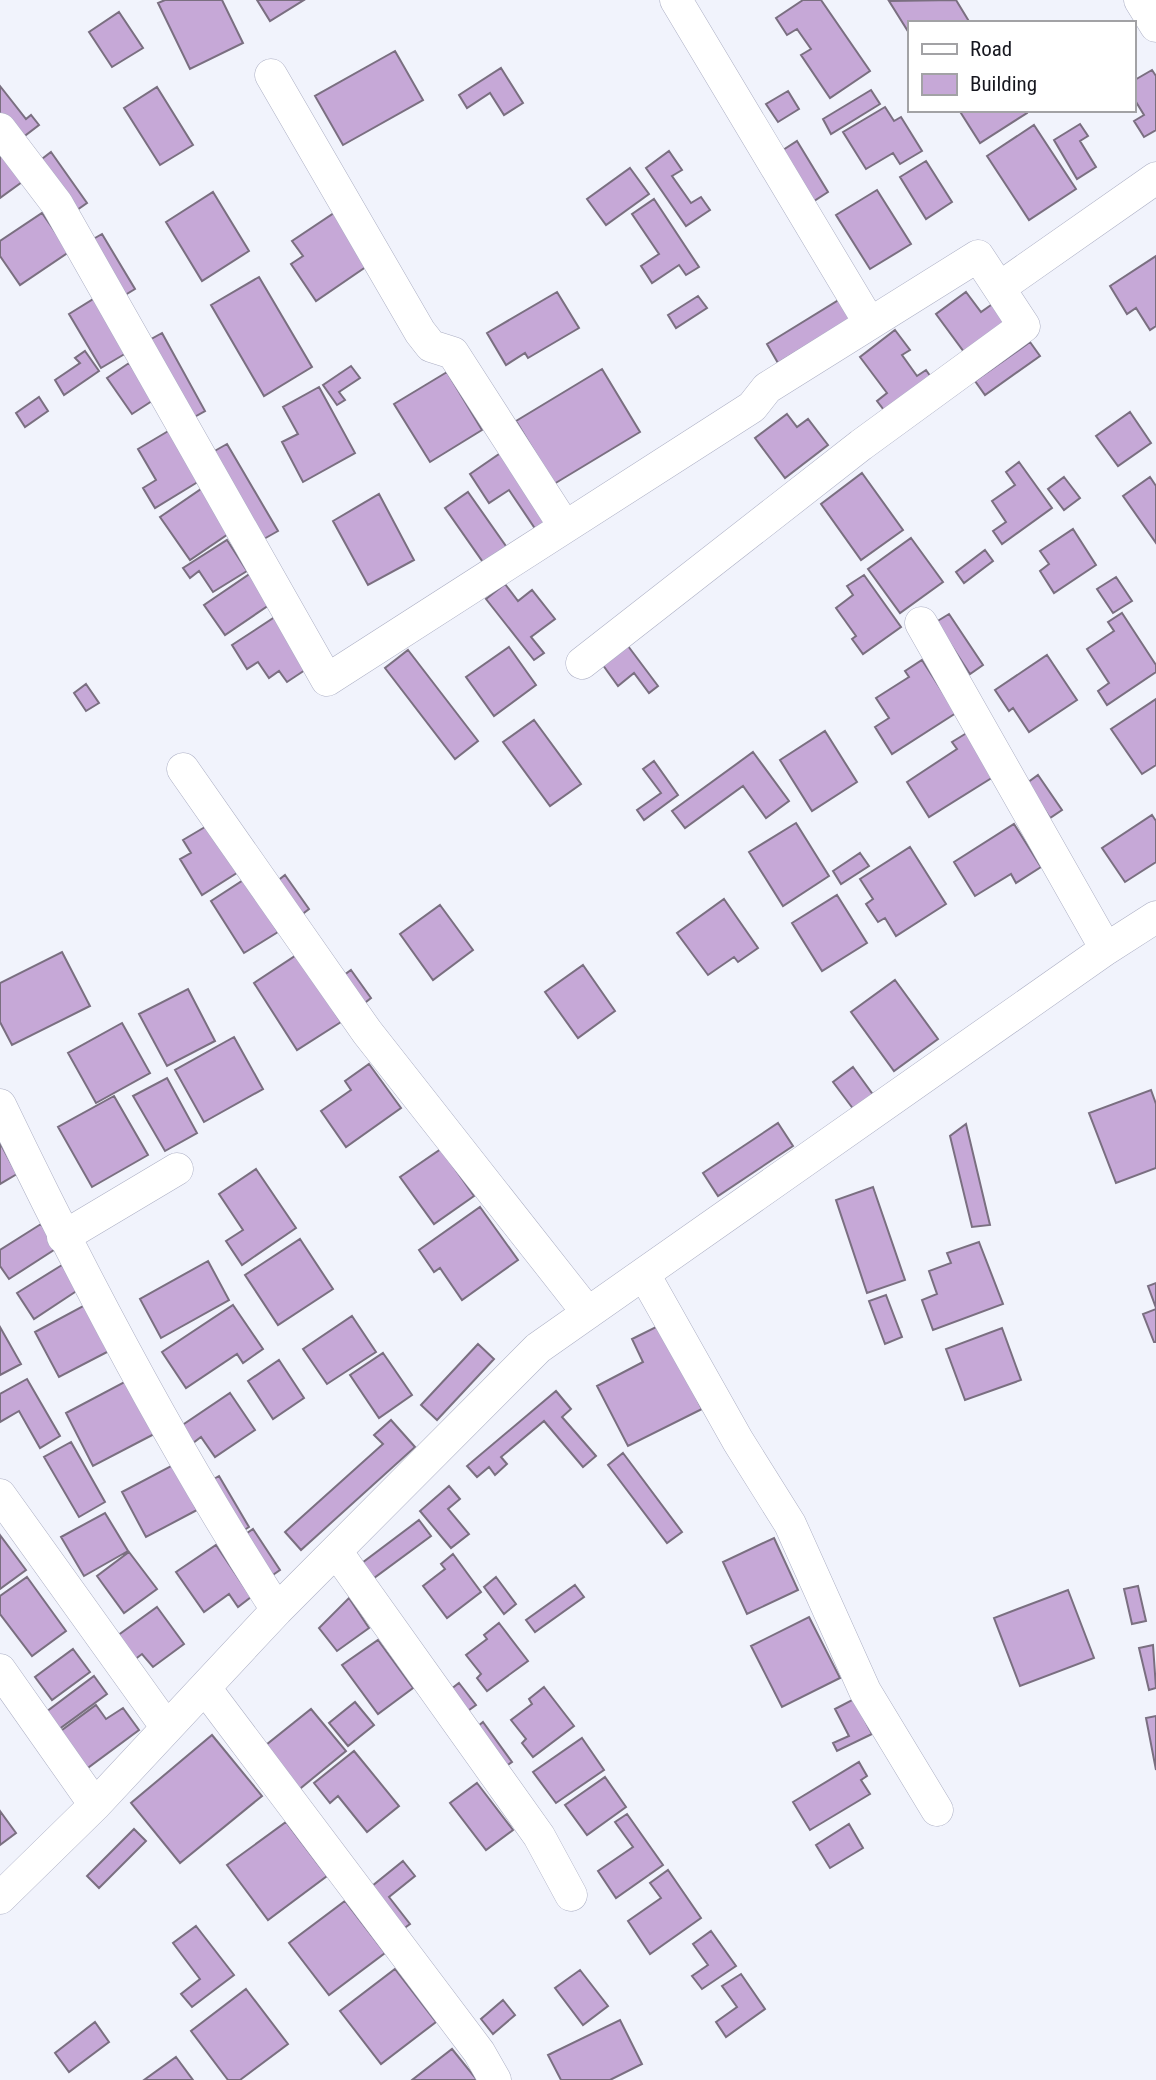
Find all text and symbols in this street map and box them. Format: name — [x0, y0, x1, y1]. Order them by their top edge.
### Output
legend — [908, 21, 1135, 112]
text: Road — [970, 37, 1012, 61]
text: Building — [970, 72, 1037, 96]

